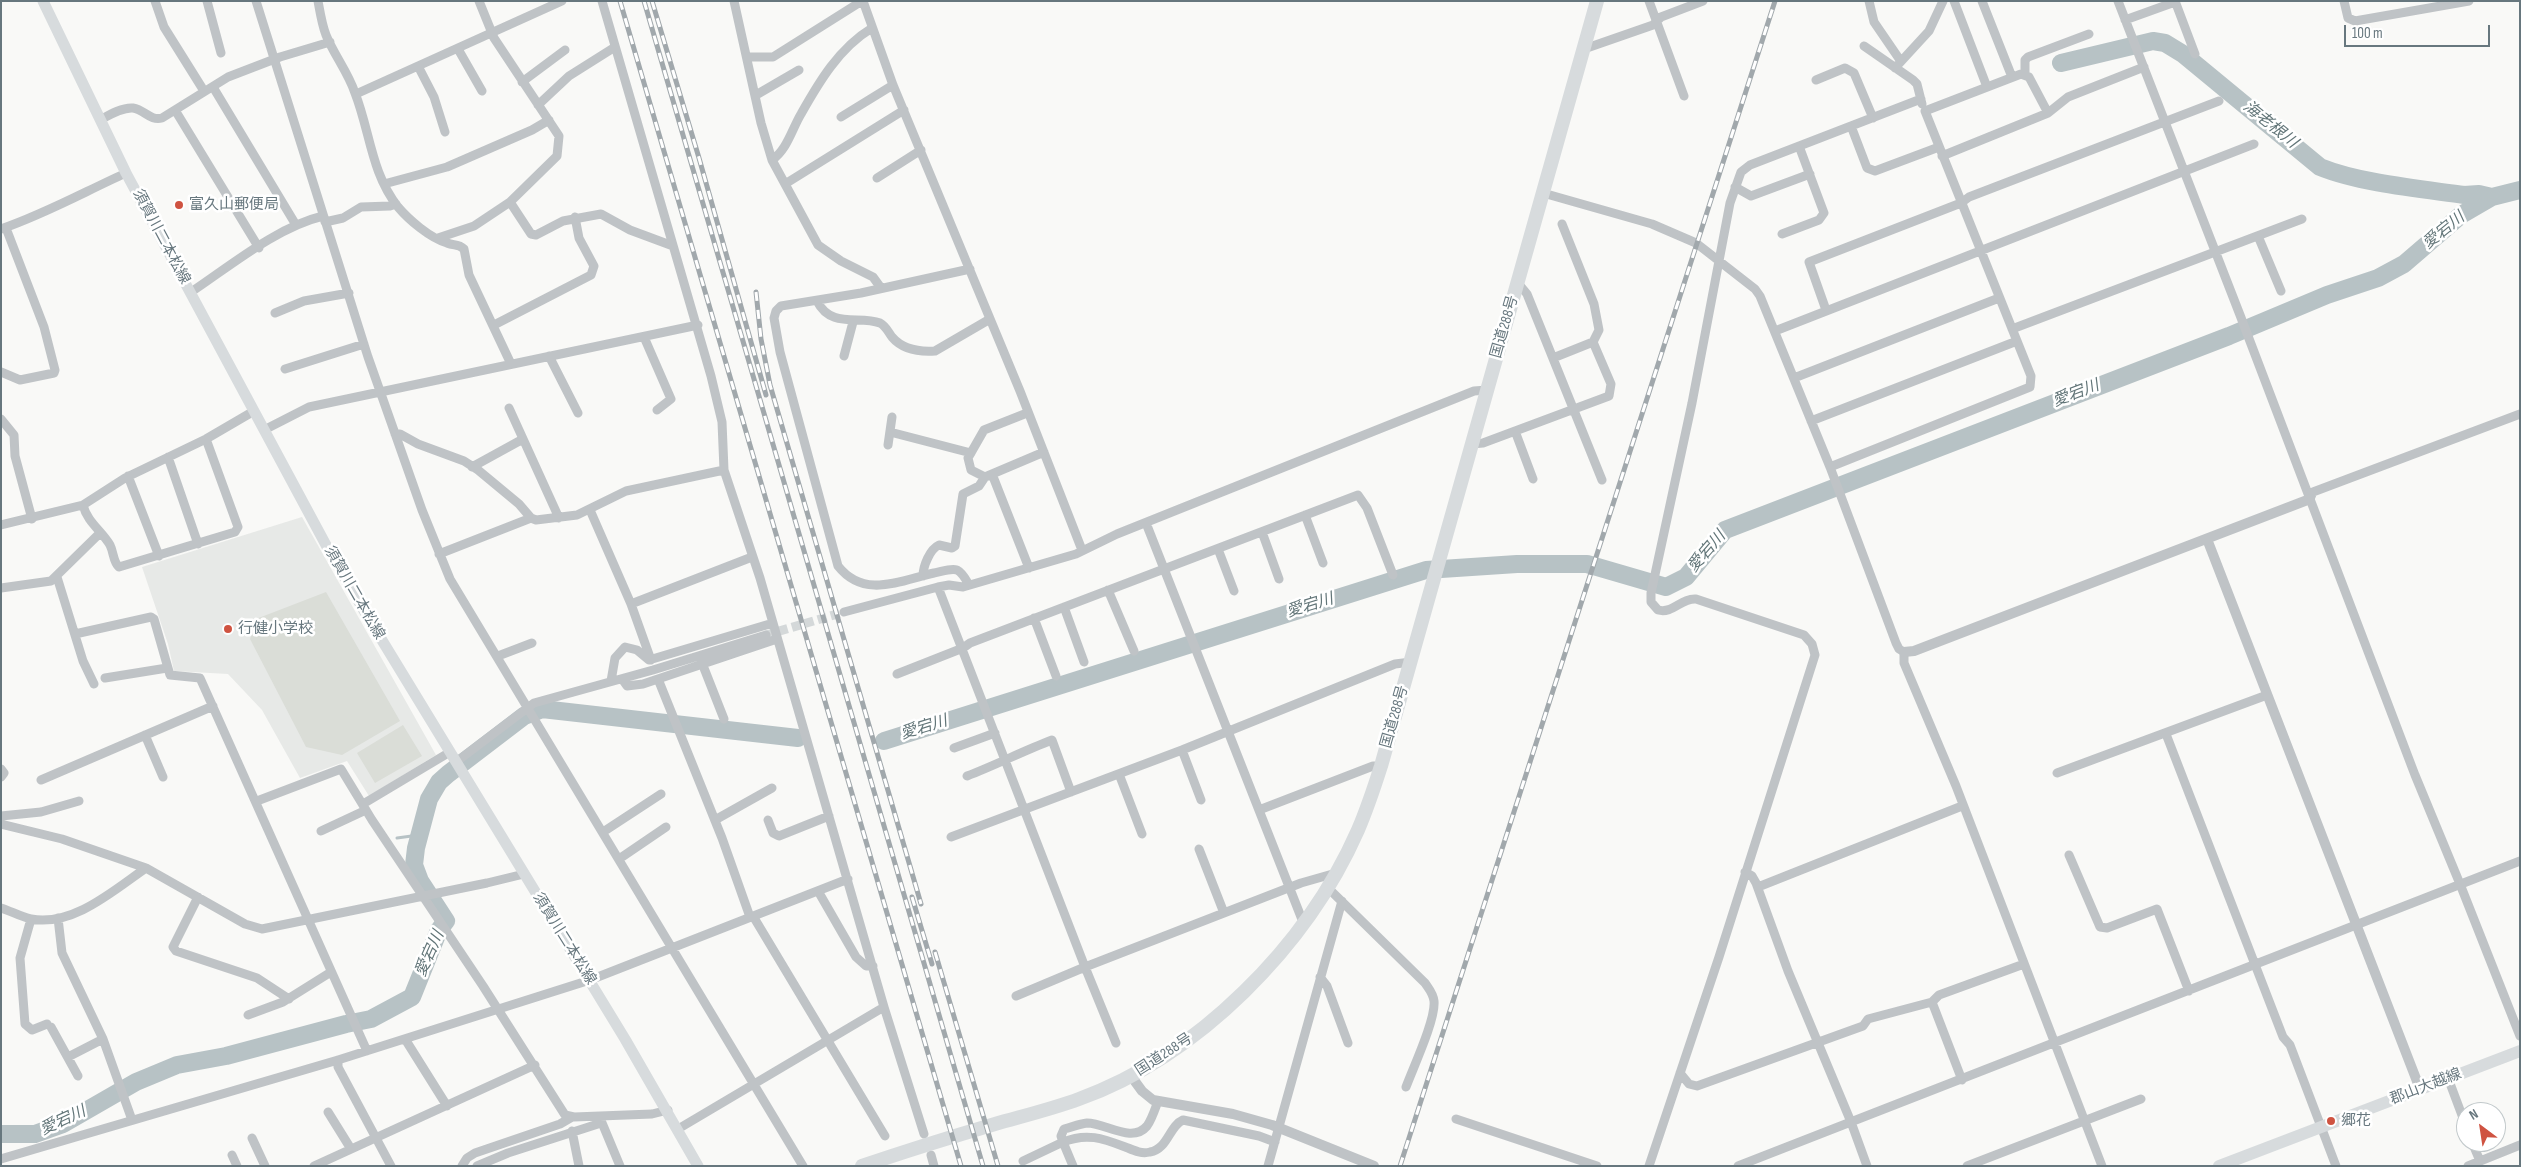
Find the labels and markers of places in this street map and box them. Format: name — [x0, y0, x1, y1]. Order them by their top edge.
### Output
place label: 富久山郵便局 — [189, 196, 279, 214]
marker: 富久山郵便局 — [173, 199, 185, 211]
place label: 行健小学校 — [238, 620, 313, 638]
marker: 行健小学校 — [222, 623, 234, 635]
place label: 郷花 — [2341, 1112, 2371, 1130]
marker: 郷花 — [2325, 1115, 2337, 1127]

